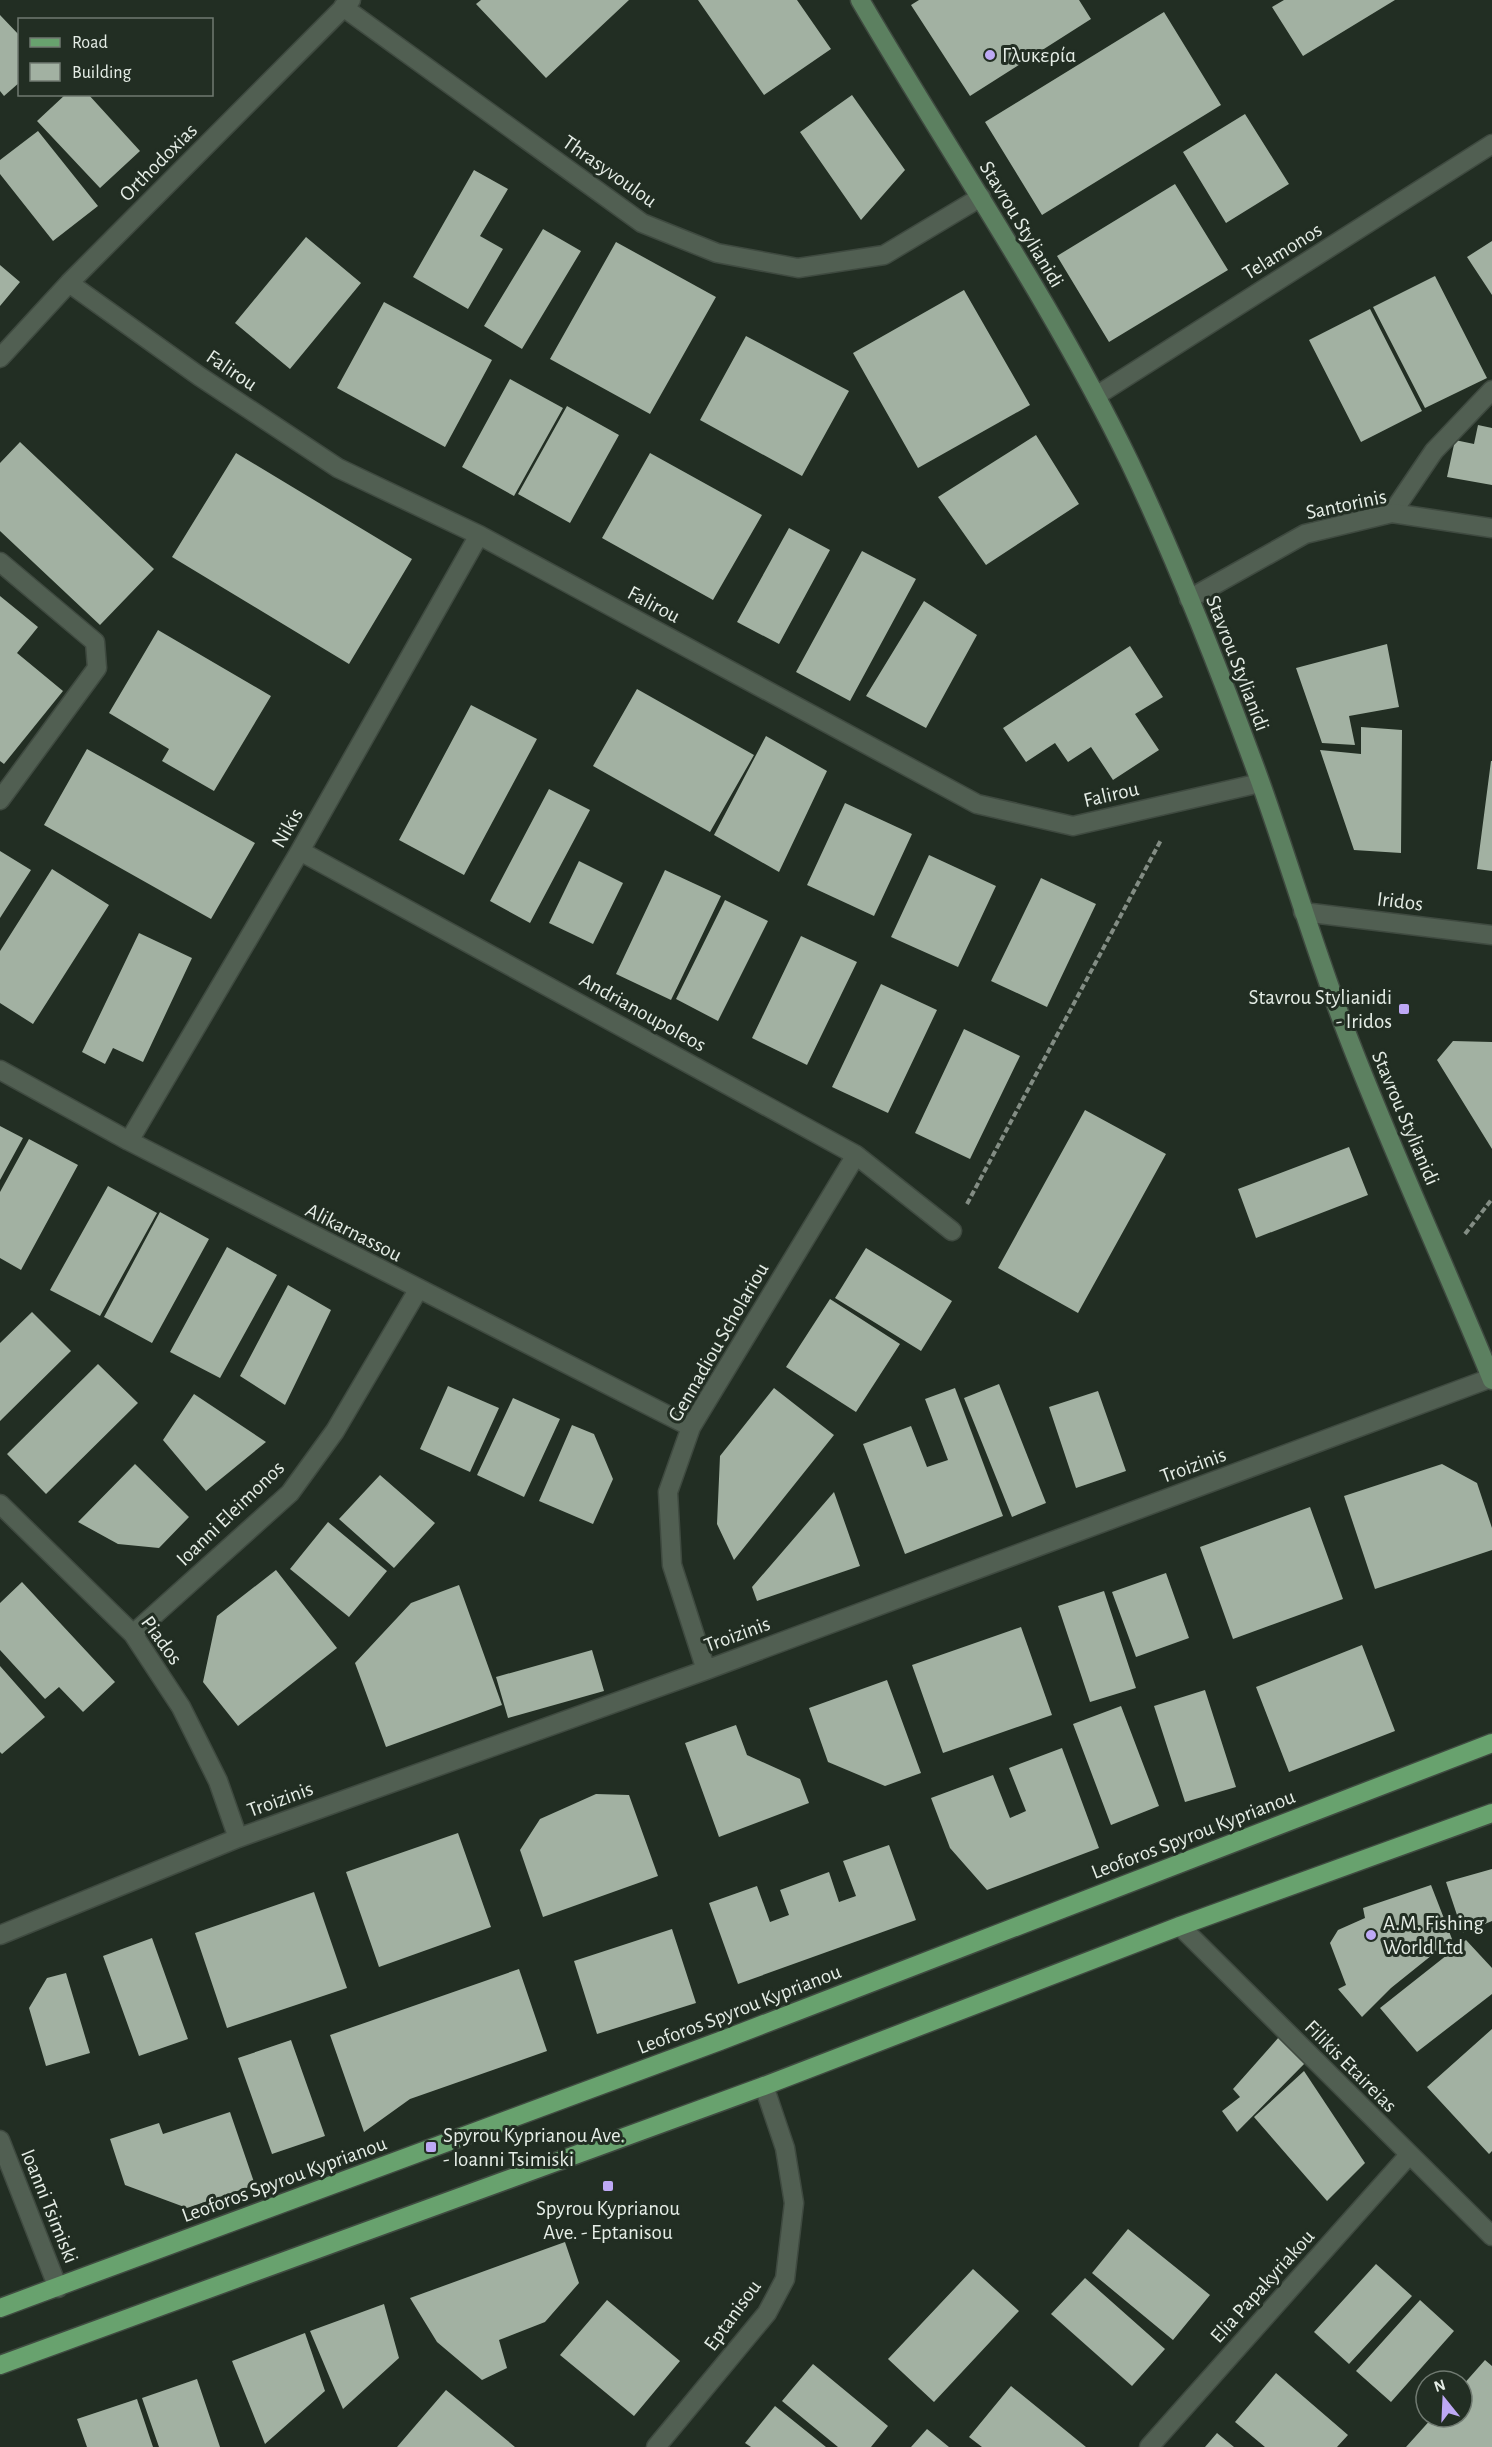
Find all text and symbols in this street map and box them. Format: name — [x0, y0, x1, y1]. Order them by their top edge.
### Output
legend — [18, 18, 213, 96]
text: Road — [72, 34, 108, 52]
place label: Γλυκερία — [1002, 45, 1076, 66]
marker: Γλυκερία — [983, 48, 997, 62]
text: Building — [72, 64, 132, 82]
street label: Orthodoxias — [115, 119, 201, 205]
street label: Thrasyvoulou — [559, 131, 661, 212]
street label: Stavrou Stylianidi — [976, 157, 1067, 291]
street label: Telamonos — [1239, 219, 1326, 284]
street label: Falirou — [203, 346, 261, 395]
street label: Santorinis — [1304, 486, 1388, 523]
street label: Falirou — [624, 582, 684, 627]
street label: Stavrou Stylianidi — [1202, 592, 1273, 734]
street label: Falirou — [1081, 778, 1141, 811]
street label: Nikis — [268, 805, 307, 852]
street label: Iridos — [1376, 888, 1424, 915]
street label: Andrianoupoleos — [576, 969, 709, 1056]
place label: Stavrou Stylianidi - Iridos — [1249, 987, 1392, 1032]
marker: Stavrou Stylianidi - Iridos — [1397, 1002, 1411, 1016]
street label: Stavrou Stylianidi — [1368, 1048, 1443, 1188]
street label: Alikarnassou — [302, 1199, 406, 1266]
street label: Gennadiou Scholariou — [664, 1259, 773, 1425]
street label: Troizinis — [1157, 1444, 1229, 1487]
street label: Ioanni Eleimonos — [172, 1457, 288, 1570]
street label: Piados — [137, 1612, 186, 1669]
street label: Troizinis — [701, 1613, 773, 1656]
street label: Troizinis — [244, 1778, 316, 1821]
street label: Leoforos Spyrou Kyprianou — [1088, 1786, 1298, 1883]
place label: A.M. Fishing World Ltd — [1383, 1913, 1485, 1958]
marker: A.M. Fishing World Ltd — [1364, 1928, 1378, 1942]
street label: Leoforos Spyrou Kyprianou — [634, 1961, 844, 2058]
street label: Filikis Etaireias — [1301, 2016, 1401, 2116]
place label: Spyrou Kyprianou Ave. - Ioanni Tsimiski — [443, 2125, 625, 2170]
street label: Leoforos Spyrou Kyprianou — [179, 2132, 390, 2226]
marker: Spyrou Kyprianou Ave. - Ioanni Tsimiski — [424, 2140, 438, 2154]
street label: Ioanni Tsimiski — [17, 2146, 82, 2266]
marker: Spyrou Kyprianou Ave. - Eptanisou — [601, 2179, 615, 2193]
place label: Spyrou Kyprianou Ave. - Eptanisou — [536, 2198, 680, 2243]
street label: Elia Papakyriakou — [1206, 2225, 1319, 2347]
street label: Eptanisou — [700, 2276, 765, 2355]
north arrow — [1414, 2369, 1474, 2429]
text: N — [1432, 2376, 1447, 2395]

